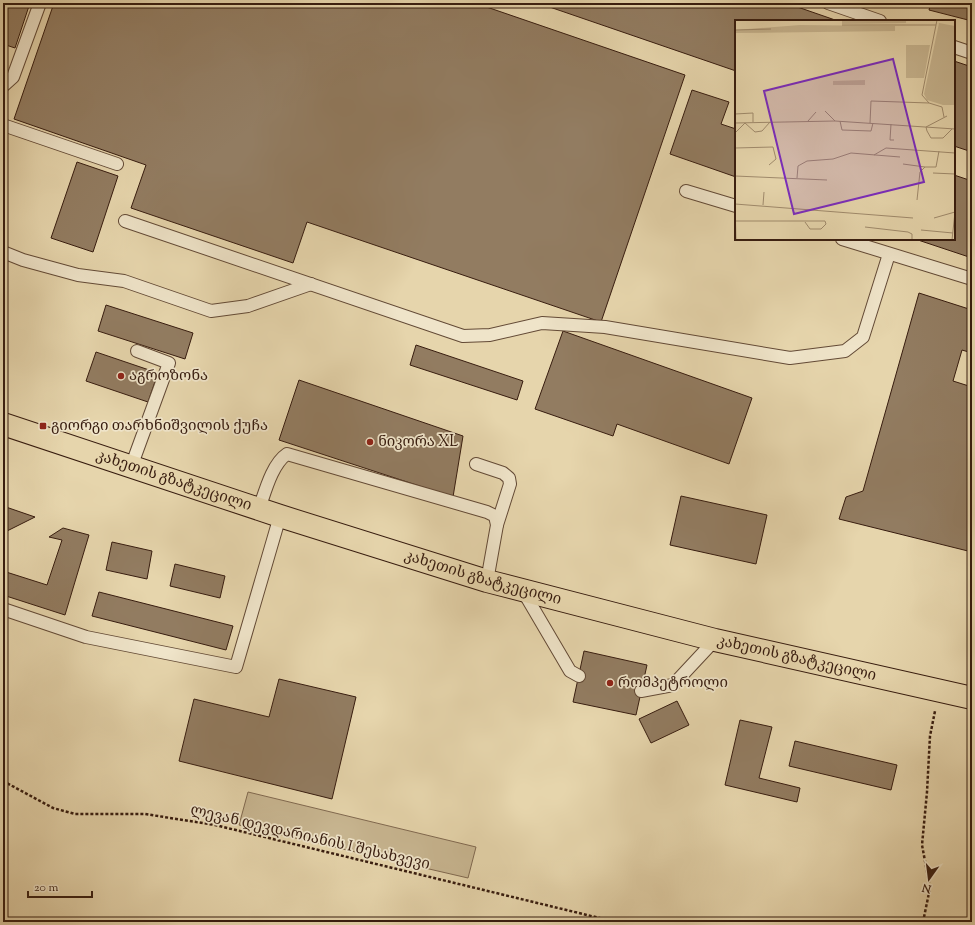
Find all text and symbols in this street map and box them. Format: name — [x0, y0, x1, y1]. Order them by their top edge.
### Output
inset map — [735, 20, 955, 240]
place label: აგროზონა — [129, 366, 208, 387]
marker: აგროზონა — [116, 371, 126, 381]
place label: გიორგი თარხნიშვილის ქუჩა — [51, 416, 268, 437]
marker: გიორგი თარხნიშვილის ქუჩა — [38, 421, 48, 431]
place label: ნიკორა XL — [378, 432, 458, 453]
marker: ნიკორა XL — [365, 437, 375, 447]
street label: კახეთის გზატკეცილი — [93, 445, 254, 516]
street label: კახეთის გზატკეცილი — [402, 545, 564, 610]
street label: კახეთის გზატკეცილი — [715, 630, 878, 687]
place label: რომპეტროლი — [618, 673, 728, 694]
marker: რომპეტროლი — [605, 678, 615, 688]
street label: ლევან დევდარიანის I შესახვევი — [188, 800, 432, 876]
north arrow — [909, 859, 949, 899]
scale bar — [28, 873, 92, 899]
text: 20 m — [34, 879, 59, 897]
text: N — [920, 879, 934, 897]

